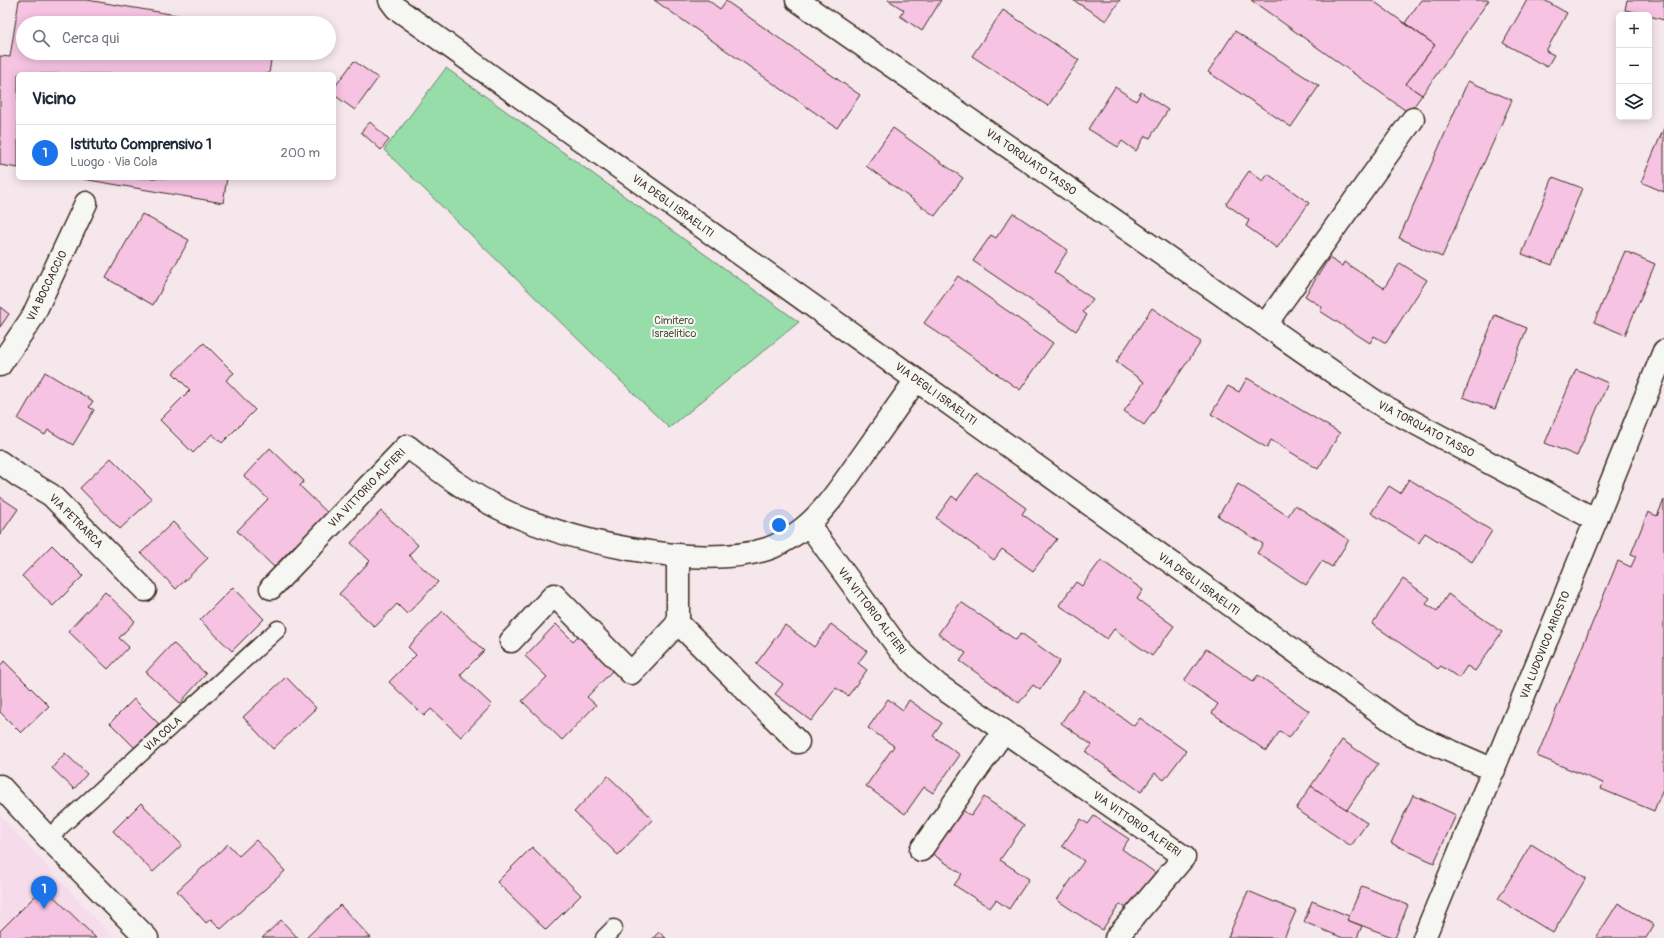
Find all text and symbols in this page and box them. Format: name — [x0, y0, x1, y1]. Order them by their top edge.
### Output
map controls — [1616, 12, 1652, 120]
button: + — [1616, 12, 1652, 48]
search box — [16, 16, 336, 60]
icon: search — [30, 27, 52, 49]
text: Cerca qui — [62, 29, 119, 48]
button: − — [1616, 48, 1652, 84]
button: layers — [1616, 84, 1652, 120]
text: Vicino — [32, 88, 76, 109]
street label: VIA TORQUATO TASSO — [983, 126, 1079, 198]
text: Istituto Comprensivo 1 — [70, 135, 212, 154]
text: 1 — [42, 145, 48, 161]
text: 200 m — [281, 145, 320, 161]
text: Luogo · Via Cola — [70, 154, 157, 170]
street label: VIA DEGLI ISRAELITI — [630, 172, 716, 240]
street label: VIA BOCCACCIO — [24, 249, 70, 323]
park label: Cimitero Israelitico — [652, 314, 697, 340]
street label: VIA DEGLI ISRAELITI — [893, 360, 979, 428]
street label: VIA TORQUATO TASSO — [1376, 398, 1476, 460]
street label: VIA VITTORIO ALFIERI — [326, 446, 408, 530]
street label: VIA PETRARCA — [46, 491, 106, 551]
your location — [769, 515, 789, 535]
street label: VIA DEGLI ISRAELITI — [1156, 550, 1242, 618]
street label: VIA VITTORIO ALFIERI — [835, 565, 909, 657]
street label: VIA LUDOVICO ARIOSTO — [1517, 589, 1573, 701]
street label: VIA COLA — [142, 714, 184, 754]
street label: VIA VITTORIO ALFIERI — [1090, 789, 1184, 859]
pin: 1 — [31, 876, 57, 909]

